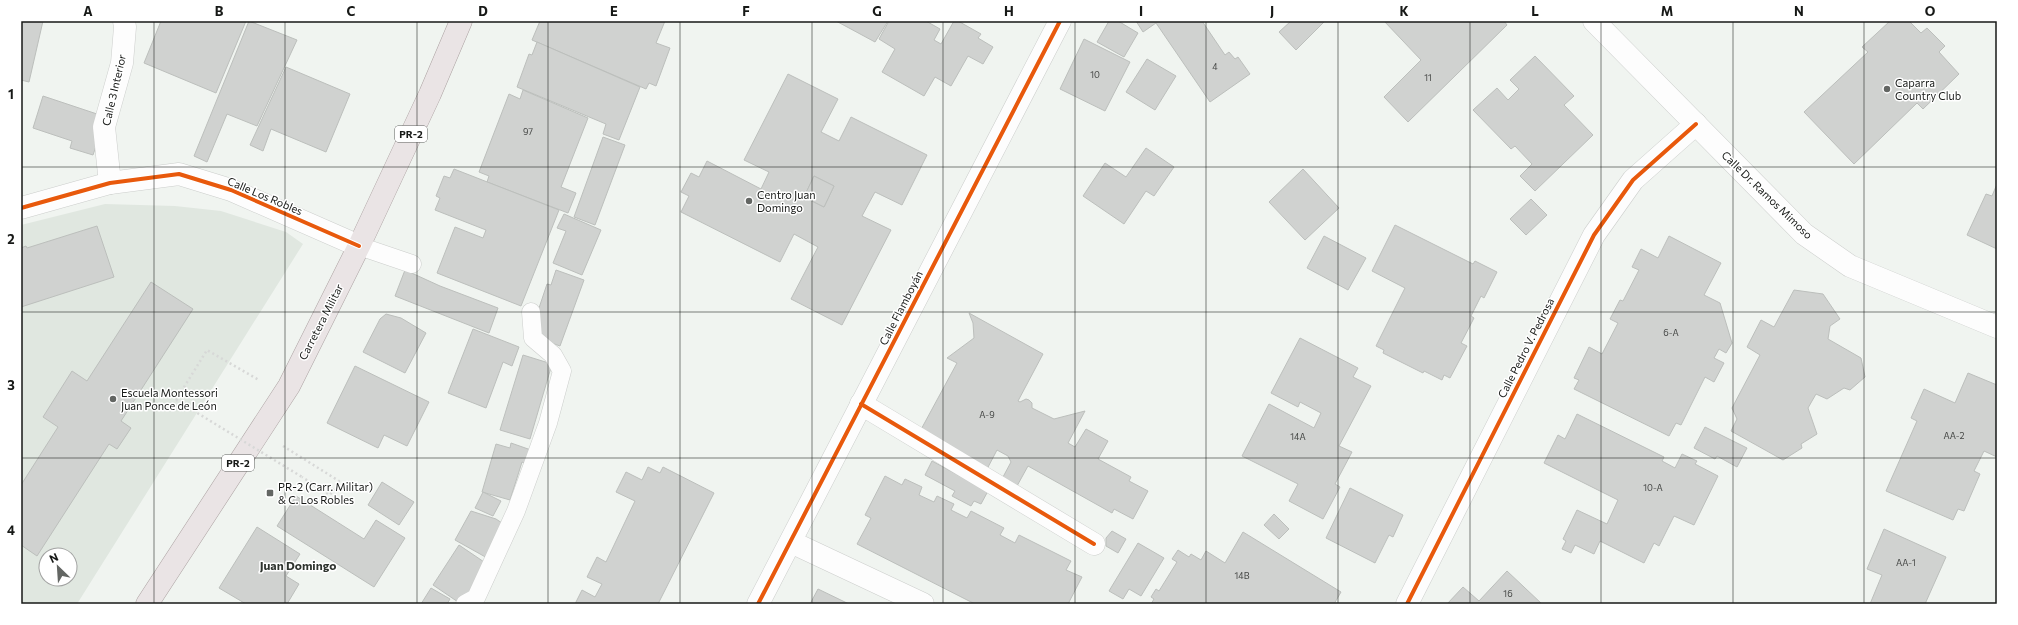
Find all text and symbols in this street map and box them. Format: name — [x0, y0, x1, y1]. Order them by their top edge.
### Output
text: A — [83, 3, 93, 19]
text: B — [215, 3, 224, 19]
text: C — [347, 3, 356, 19]
text: D — [478, 3, 488, 19]
text: E — [610, 3, 618, 19]
text: F — [742, 3, 750, 19]
text: G — [872, 3, 882, 19]
text: H — [1004, 3, 1014, 19]
text: I — [1139, 3, 1143, 19]
text: J — [1270, 3, 1274, 19]
text: K — [1399, 3, 1409, 19]
text: L — [1531, 3, 1539, 19]
text: M — [1661, 3, 1673, 19]
text: N — [1794, 3, 1804, 19]
text: O — [1925, 3, 1936, 19]
street label: Calle 3 Interior — [99, 52, 128, 127]
house number: 4 — [1212, 61, 1218, 72]
house number: 10 — [1090, 69, 1100, 80]
house number: 11 — [1424, 72, 1432, 83]
place label: Caparra Country Club — [1895, 76, 1961, 102]
marker: Caparra Country Club — [1882, 84, 1892, 94]
text: 1 — [8, 86, 14, 102]
road number: PR-2 — [395, 126, 427, 142]
house number: 97 — [523, 126, 533, 137]
street label: Calle Dr. Ramos Mimoso — [1719, 148, 1816, 242]
street label: Calle Los Robles — [226, 174, 305, 217]
place label: Centro Juan Domingo — [757, 188, 815, 214]
marker: Centro Juan Domingo — [744, 196, 754, 206]
text: 2 — [7, 231, 15, 247]
street label: Calle Flamboyán — [876, 268, 925, 347]
street label: Carretera Militar — [296, 281, 346, 362]
street label: Calle Pedro V. Pedrosa — [1495, 296, 1556, 400]
house number: 6-A — [1663, 327, 1679, 338]
text: 3 — [7, 377, 15, 393]
place label: Escuela Montessori Juan Ponce de León — [121, 386, 218, 413]
marker: Escuela Montessori Juan Ponce de León — [108, 394, 118, 404]
house number: A-9 — [979, 409, 995, 420]
house number: AA-2 — [1943, 430, 1965, 441]
house number: 14A — [1290, 431, 1306, 442]
road number: PR-2 — [222, 455, 254, 471]
place label: PR-2 (Carr. Militar) & C. Los Robles — [278, 480, 373, 506]
house number: 10-A — [1643, 482, 1663, 493]
marker: PR-2 (Carr. Militar) & C. Los Robles — [265, 488, 275, 498]
text: 4 — [7, 522, 15, 538]
north arrow — [38, 547, 78, 587]
text: N — [47, 550, 60, 565]
house number: AA-1 — [1896, 557, 1916, 568]
district label: Juan Domingo — [260, 558, 336, 573]
house number: 14B — [1234, 570, 1250, 581]
house number: 16 — [1503, 588, 1513, 599]

